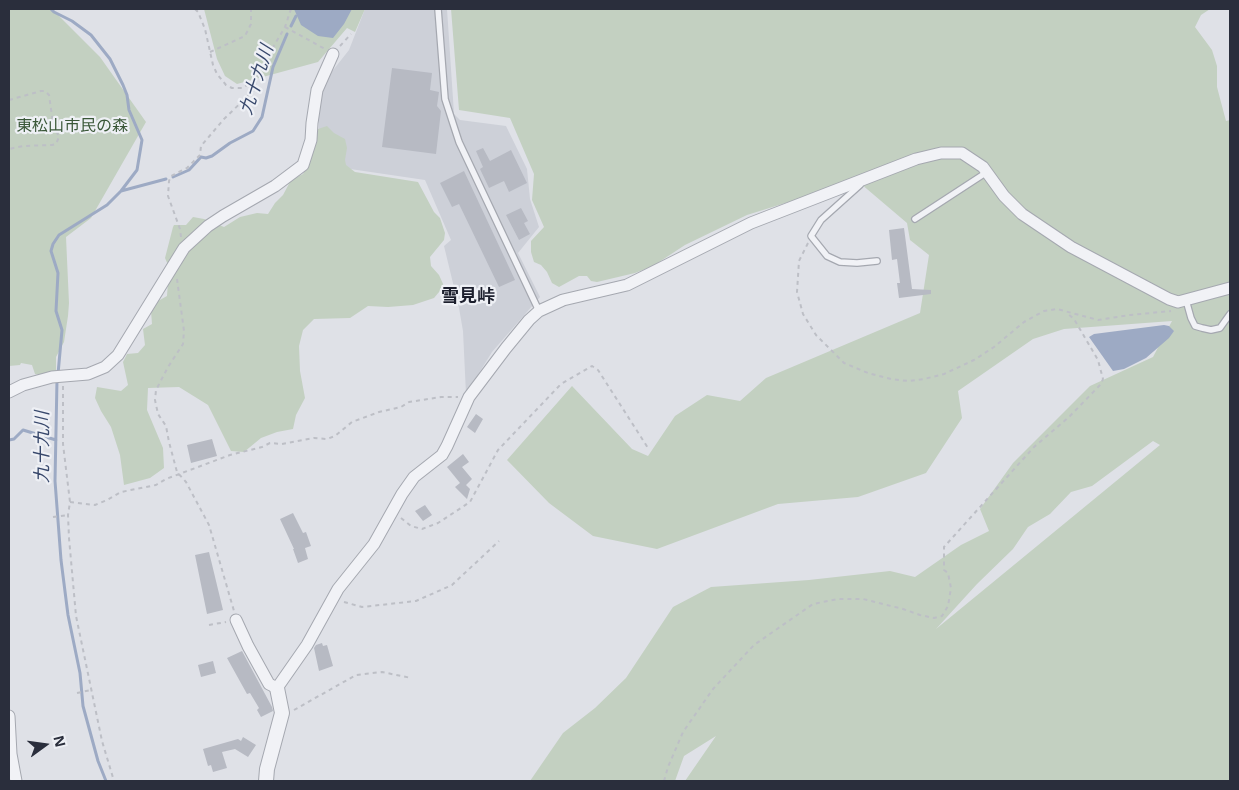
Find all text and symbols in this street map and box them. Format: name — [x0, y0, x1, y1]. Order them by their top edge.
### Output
water label: 九十九川 — [236, 42, 278, 118]
park label: 東松山市民の森 — [16, 116, 128, 136]
district label: 雪見峠 — [441, 286, 495, 308]
water label: 九十九川 — [32, 411, 54, 483]
north arrow — [20, 720, 70, 770]
text: N — [49, 733, 71, 749]

